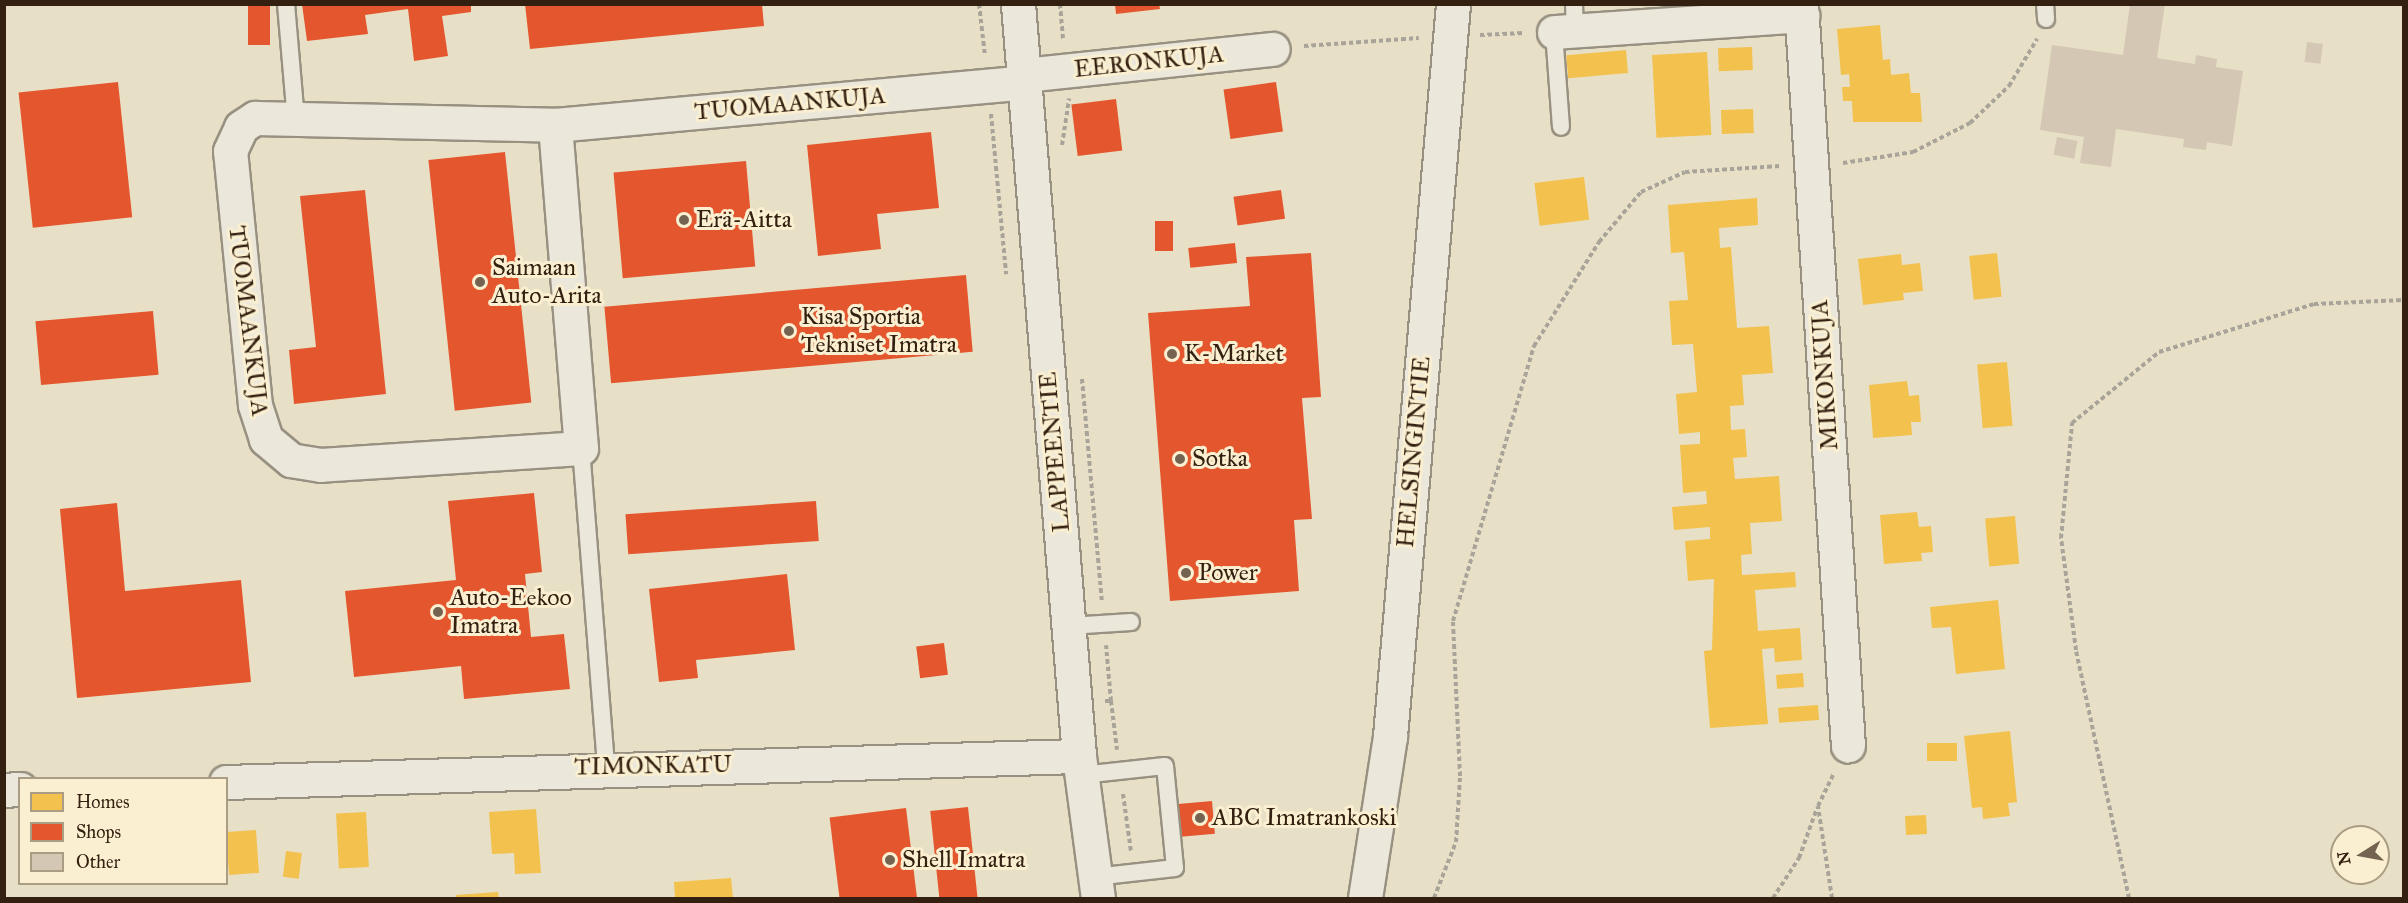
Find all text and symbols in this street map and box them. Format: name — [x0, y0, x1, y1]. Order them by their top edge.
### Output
street label: EERONKUJA — [1073, 40, 1225, 84]
street label: TUOMAANKUJA — [693, 81, 887, 127]
place label: Erä-Aitta — [696, 206, 792, 234]
marker: Erä-Aitta — [677, 213, 691, 227]
street label: TUOMAANKUJA — [222, 224, 274, 418]
place label: Saimaan Auto-Arita — [492, 254, 602, 310]
marker: Saimaan Auto-Arita — [473, 275, 487, 289]
street label: MIKONKUJA — [1805, 299, 1845, 451]
place label: Kisa Sportia Tekniset Imatra — [801, 303, 957, 359]
marker: Kisa Sportia Tekniset Imatra — [782, 324, 796, 338]
place label: K-Market — [1184, 340, 1284, 368]
marker: K-Market — [1165, 347, 1179, 361]
street label: HELSINGINTIE — [1391, 355, 1437, 549]
street label: LAPPEENTIE — [1034, 371, 1076, 533]
place label: Sotka — [1192, 445, 1248, 473]
marker: Sotka — [1173, 452, 1187, 466]
place label: Power — [1198, 559, 1258, 587]
marker: Power — [1179, 566, 1193, 580]
place label: Auto-Eekoo Imatra — [450, 584, 572, 640]
marker: Auto-Eekoo Imatra — [431, 605, 445, 619]
street label: TIMONKATU — [574, 750, 732, 782]
legend — [18, 777, 228, 885]
text: Homes — [76, 791, 130, 813]
place label: ABC Imatrankoski — [1212, 804, 1396, 832]
marker: ABC Imatrankoski — [1193, 811, 1207, 825]
text: Shops — [76, 821, 121, 843]
north arrow — [2330, 825, 2390, 885]
place label: Shell Imatra — [902, 846, 1025, 874]
text: N — [2333, 850, 2354, 867]
text: Other — [76, 851, 120, 873]
marker: Shell Imatra — [883, 853, 897, 867]

